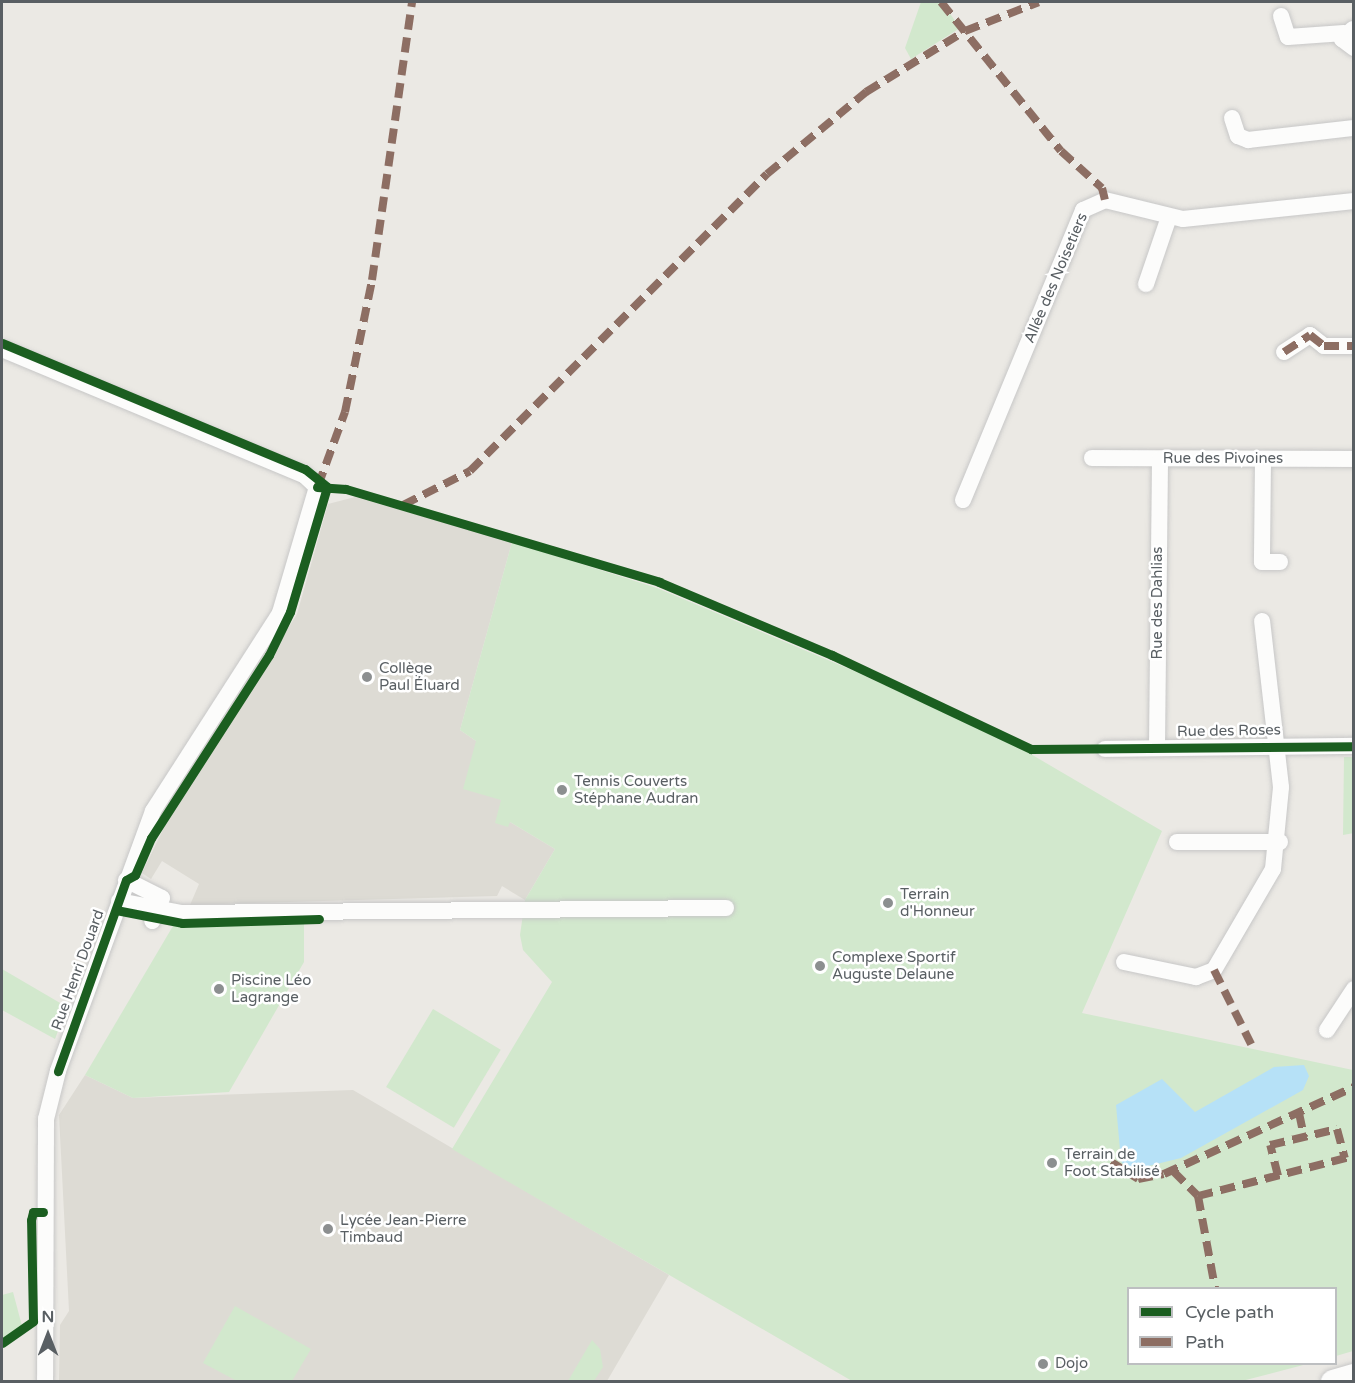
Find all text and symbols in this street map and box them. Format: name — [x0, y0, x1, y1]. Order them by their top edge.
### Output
street label: Allée des Noisetiers — [1020, 210, 1092, 346]
street label: Rue des Pivoines — [1163, 450, 1283, 468]
street label: Rue des Dahlias — [1149, 546, 1167, 660]
place label: Collège Paul Éluard — [379, 659, 460, 694]
marker: Collège Paul Éluard — [360, 670, 374, 684]
street label: Rue des Roses — [1177, 721, 1281, 741]
place label: Tennis Couverts Stéphane Audran — [574, 772, 698, 807]
marker: Tennis Couverts Stéphane Audran — [555, 783, 569, 797]
place label: Terrain d'Honneur — [900, 885, 975, 920]
marker: Terrain d'Honneur — [881, 896, 895, 910]
street label: Rue Henri Douard — [48, 907, 108, 1033]
place label: Complexe Sportif Auguste Delaune — [832, 948, 956, 983]
marker: Complexe Sportif Auguste Delaune — [813, 959, 827, 973]
place label: Piscine Léo Lagrange — [231, 971, 311, 1006]
marker: Piscine Léo Lagrange — [212, 982, 226, 996]
place label: Terrain de Foot Stabilisé — [1064, 1145, 1160, 1180]
marker: Terrain de Foot Stabilisé — [1045, 1156, 1059, 1170]
place label: Lycée Jean-Pierre Timbaud — [340, 1211, 467, 1246]
marker: Lycée Jean-Pierre Timbaud — [321, 1222, 335, 1236]
legend — [1127, 1287, 1337, 1365]
text: Cycle path — [1185, 1301, 1274, 1323]
north arrow — [18, 1305, 78, 1365]
text: N — [42, 1307, 54, 1327]
text: Path — [1185, 1331, 1224, 1353]
place label: Dojo — [1055, 1355, 1088, 1373]
marker: Dojo — [1036, 1357, 1050, 1371]

